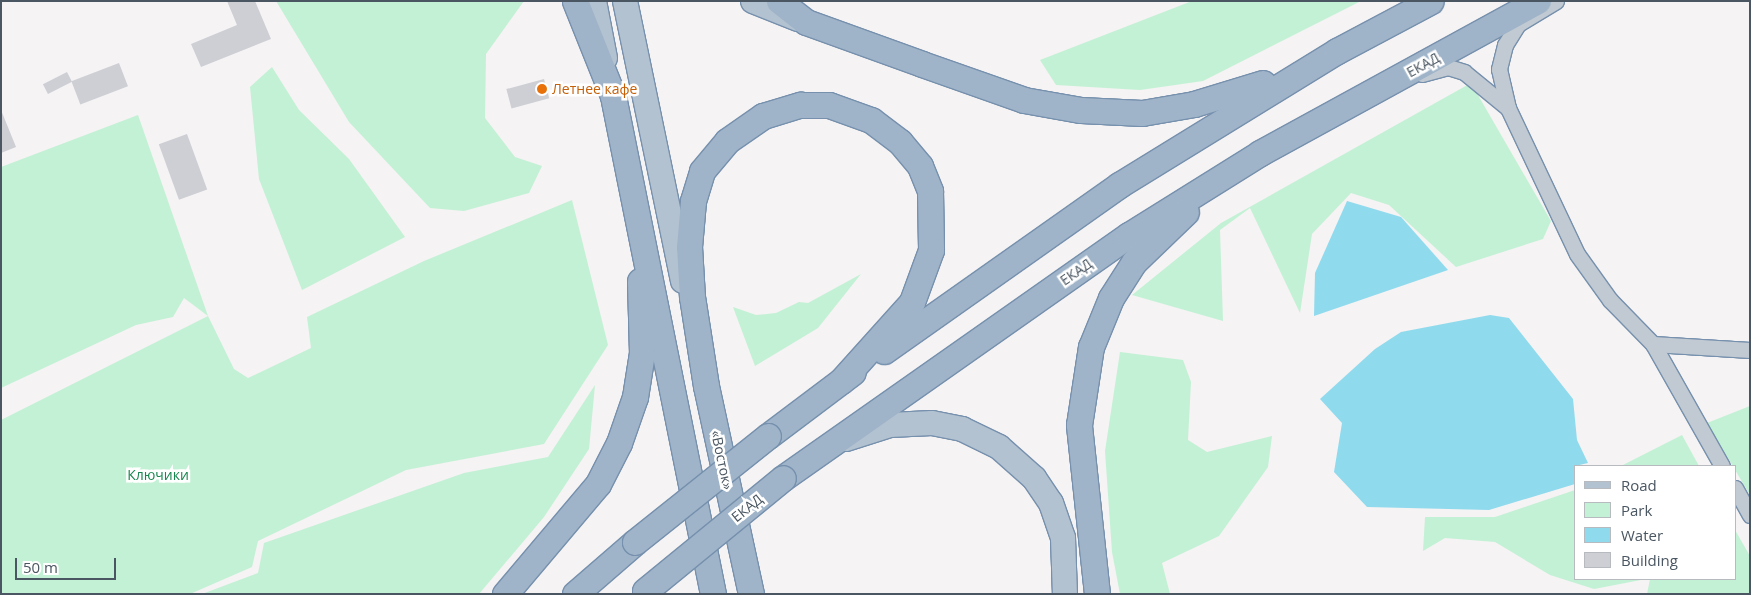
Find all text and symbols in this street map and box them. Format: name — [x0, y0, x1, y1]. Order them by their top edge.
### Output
street label: ЕКАД — [1404, 49, 1442, 81]
place label: Летнее кафе — [552, 81, 637, 97]
marker: Летнее кафе — [536, 83, 548, 95]
street label: ЕКАД — [1057, 255, 1095, 289]
street label: «Восток» — [708, 429, 736, 491]
legend — [1574, 465, 1736, 580]
park label: Ключики — [127, 467, 189, 483]
text: Road — [1621, 475, 1657, 495]
street label: ЕКАД — [728, 491, 766, 525]
text: Park — [1621, 500, 1652, 520]
text: Water — [1621, 525, 1663, 545]
scale bar — [18, 548, 119, 580]
text: Building — [1621, 550, 1678, 570]
text: 50 m — [23, 557, 58, 577]

